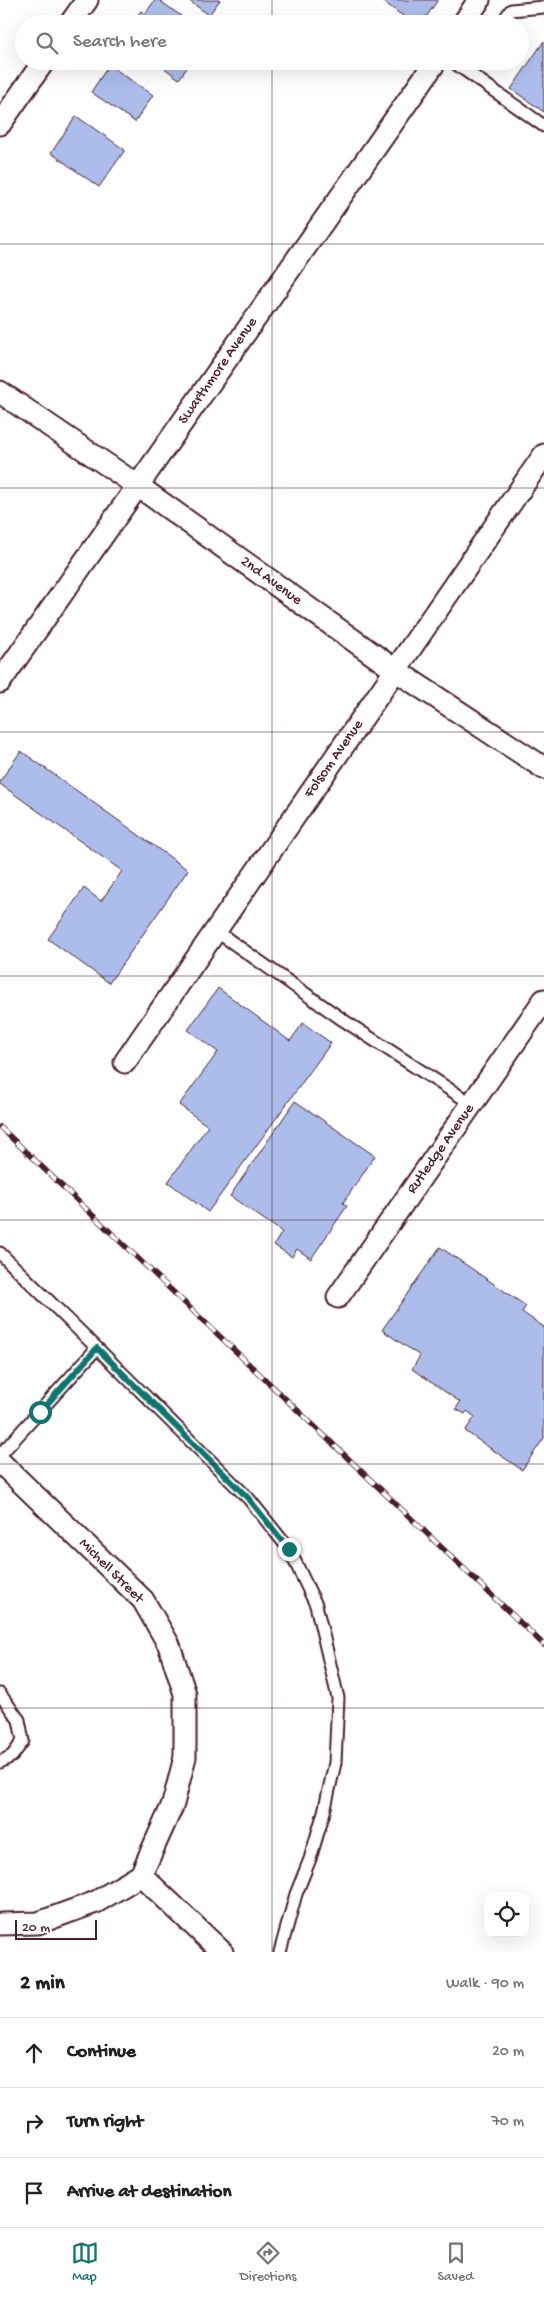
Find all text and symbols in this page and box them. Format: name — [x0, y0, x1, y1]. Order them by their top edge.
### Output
search box — [15, 15, 529, 70]
icon: search — [33, 29, 61, 57]
text: Search here — [73, 31, 167, 54]
street label: Swarthmore Avenue — [174, 314, 262, 428]
street label: 2nd Avenue — [237, 553, 306, 610]
street label: Folsom Avenue — [300, 716, 368, 802]
street label: Rutledge Avenue — [403, 1100, 479, 1197]
route start — [29, 1401, 52, 1424]
street label: Michell Street — [75, 1535, 149, 1609]
route end — [278, 1538, 301, 1561]
map controls — [484, 1892, 529, 1937]
button: locate — [484, 1892, 529, 1937]
scale bar — [15, 1917, 98, 1940]
text: 20 m — [22, 1920, 50, 1937]
text: 2 min — [20, 1972, 65, 1997]
text: Walk · 90 m — [446, 1975, 524, 1994]
icon: ahead — [20, 2039, 48, 2067]
text: Continue — [67, 2041, 136, 2064]
text: 20 m — [492, 2043, 524, 2062]
icon: right — [20, 2109, 48, 2137]
text: Turn right — [67, 2111, 143, 2134]
text: 70 m — [491, 2113, 524, 2132]
icon: arrive — [20, 2179, 48, 2207]
text: Arrive at destination — [67, 2181, 231, 2204]
tab: Map — [71, 2239, 99, 2286]
tab: Directions — [240, 2239, 297, 2286]
tab: Saved — [438, 2239, 473, 2286]

